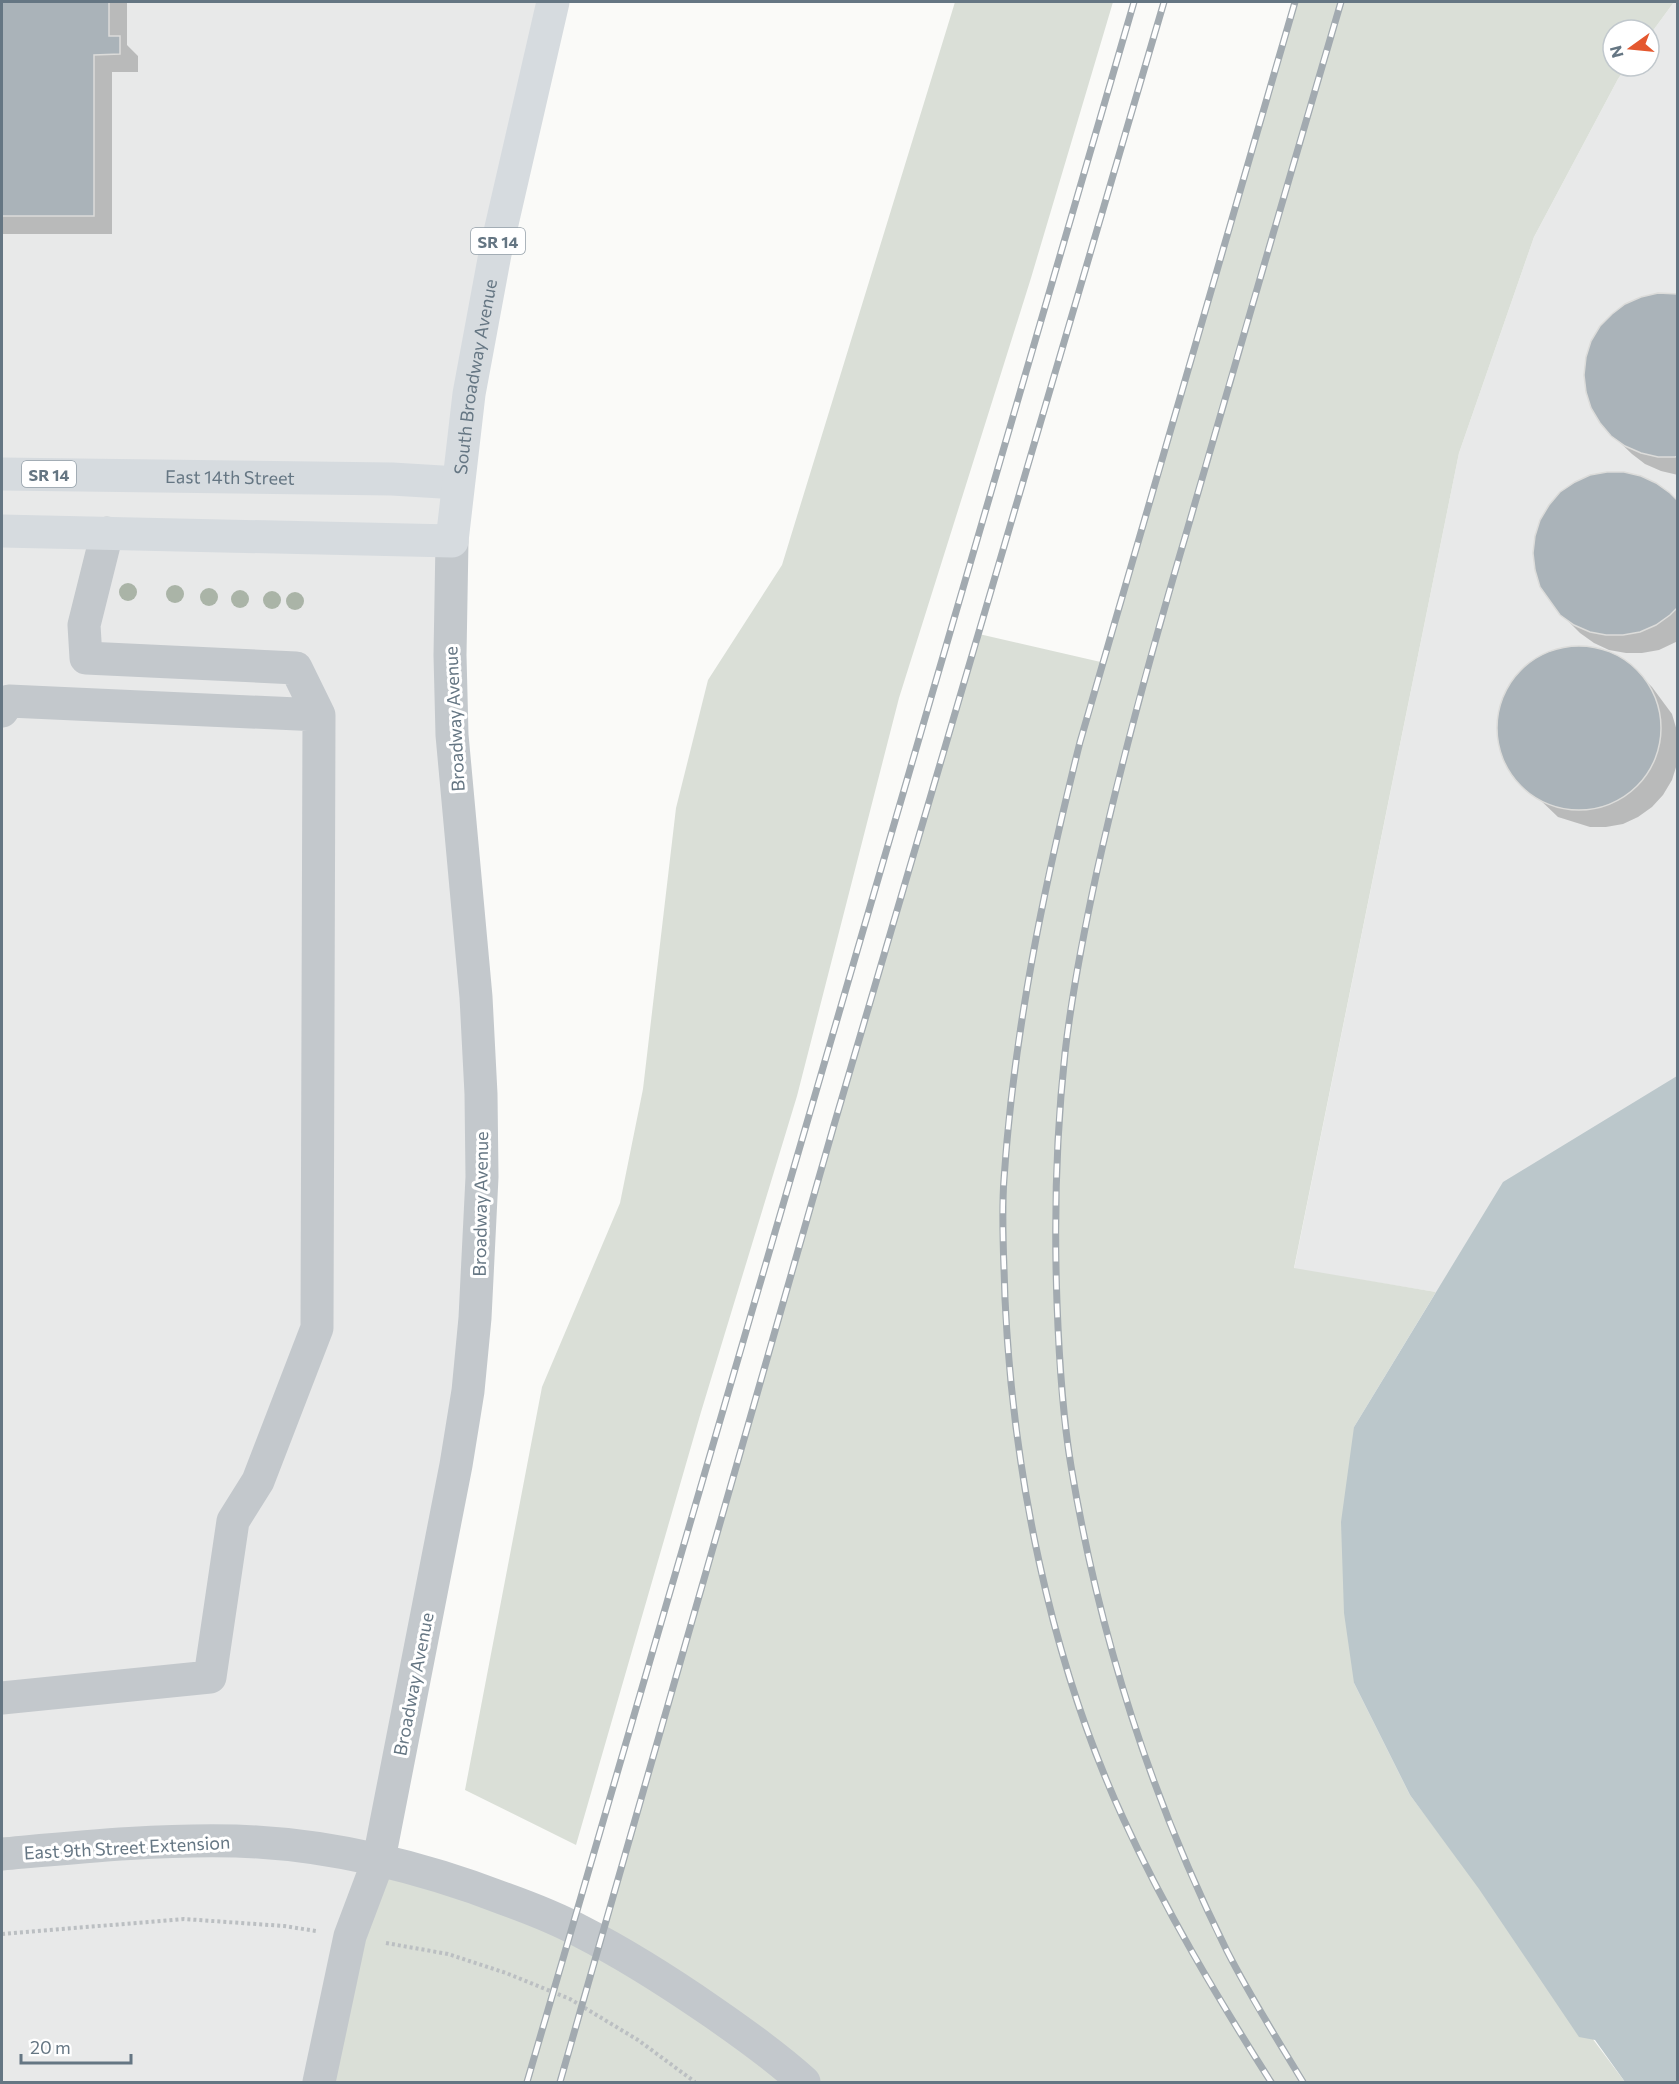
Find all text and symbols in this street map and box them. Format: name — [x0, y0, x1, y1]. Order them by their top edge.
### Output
north arrow — [1601, 18, 1661, 78]
text: N — [1605, 44, 1627, 60]
road number: SR 14 — [471, 228, 525, 254]
street label: South Broadway Avenue — [449, 277, 501, 476]
road number: SR 14 — [22, 461, 76, 487]
street label: East 14th Street — [165, 465, 295, 489]
street label: Broadway Avenue — [439, 646, 469, 792]
street label: Broadway Avenue — [468, 1131, 492, 1277]
street label: Broadway Avenue — [388, 1611, 438, 1757]
street label: East 9th Street Extension — [23, 1831, 231, 1863]
scale bar — [21, 2027, 130, 2065]
text: 20 m — [30, 2036, 71, 2058]

